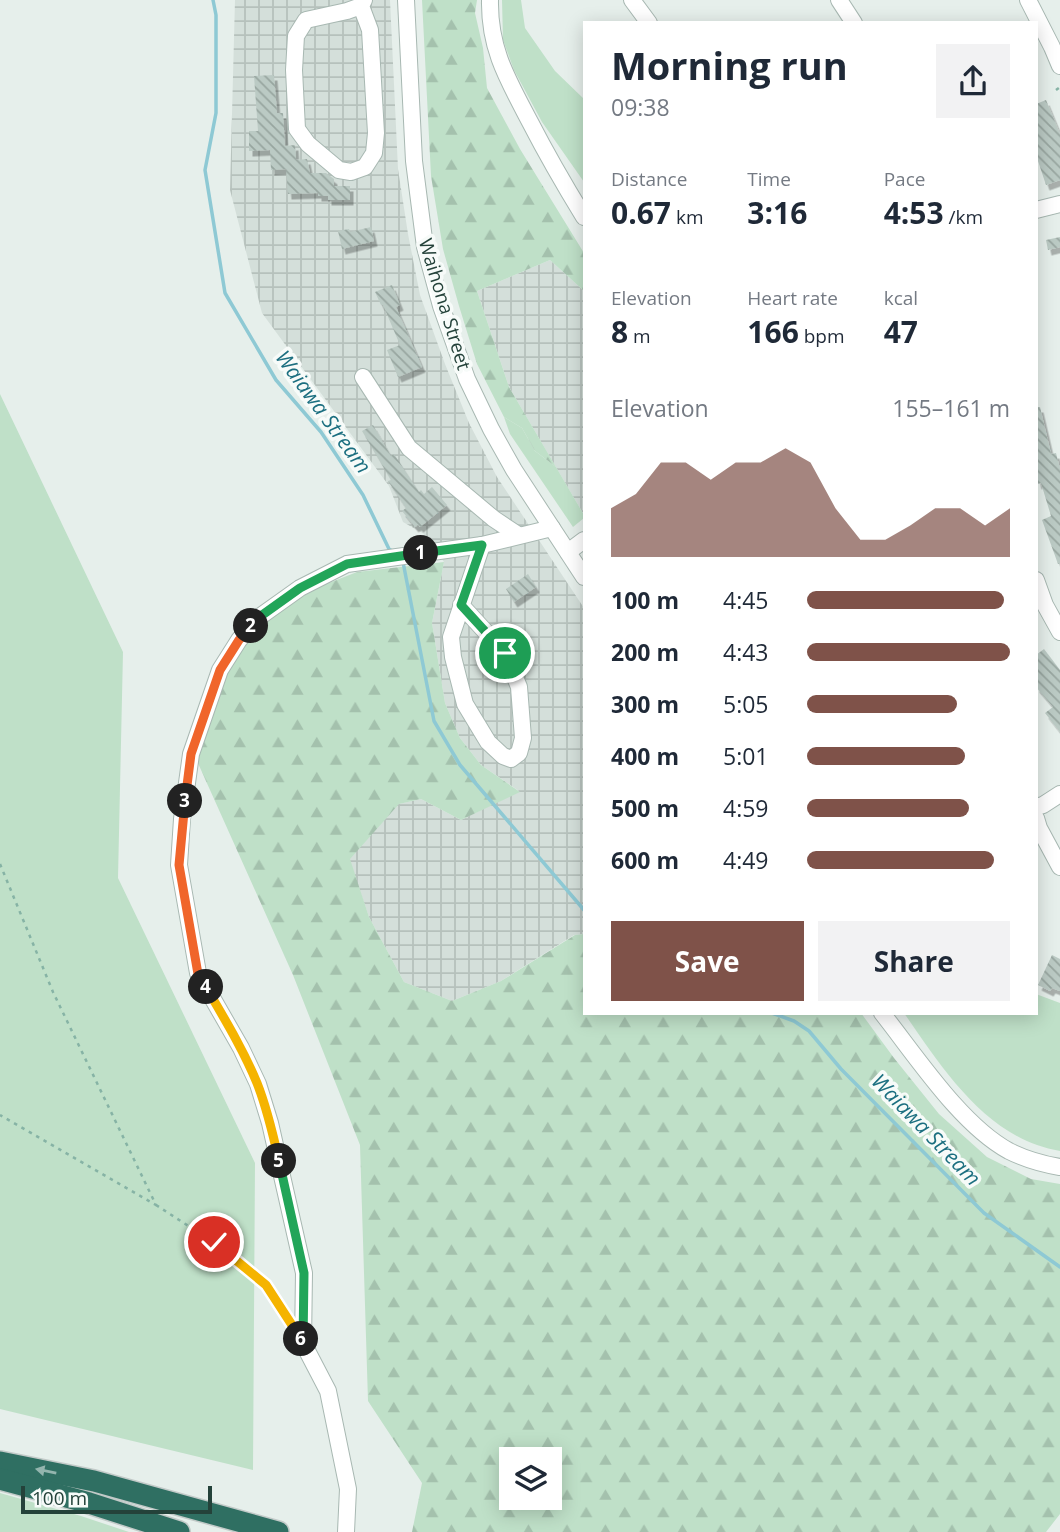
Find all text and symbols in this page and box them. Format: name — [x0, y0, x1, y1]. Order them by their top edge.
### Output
text: Morning run — [611, 39, 848, 91]
button: share — [936, 44, 1010, 118]
text: 09:38 — [611, 91, 670, 123]
text: Distance — [611, 166, 687, 192]
text: Time — [747, 166, 791, 192]
text: Pace — [884, 166, 925, 192]
text: 0.67 — [611, 192, 671, 233]
text: 3:16 — [747, 192, 807, 233]
text: 4:53 — [884, 192, 944, 233]
text: km — [671, 204, 704, 230]
text: /km — [944, 204, 983, 230]
street label: Waihona Street — [413, 235, 477, 373]
text: Elevation — [611, 285, 692, 311]
text: Heart rate — [747, 285, 838, 311]
text: kcal — [884, 285, 918, 311]
text: 8 — [611, 311, 628, 352]
text: 166 — [747, 311, 799, 352]
text: 47 — [884, 311, 918, 352]
text: m — [628, 323, 651, 349]
text: bpm — [799, 323, 845, 349]
water label: Waiawa Stream — [270, 344, 378, 479]
text: Elevation — [611, 392, 709, 424]
text: 155–161 m — [892, 392, 1010, 424]
pin: 1 — [404, 536, 438, 570]
text: 1 — [415, 539, 426, 565]
text: 100 m — [611, 584, 679, 616]
text: 4:45 — [723, 584, 769, 616]
pin: 2 — [233, 608, 268, 644]
text: 2 — [245, 612, 256, 638]
pin — [475, 623, 535, 683]
icon: arrive — [486, 634, 524, 672]
text: 200 m — [611, 636, 679, 668]
text: 4:43 — [723, 636, 769, 668]
text: 300 m — [611, 688, 679, 720]
text: 5:05 — [723, 688, 769, 720]
text: 400 m — [611, 740, 679, 772]
text: 5:01 — [723, 740, 769, 772]
pin: 3 — [168, 784, 202, 818]
text: 3 — [179, 787, 190, 813]
text: 500 m — [611, 792, 679, 824]
text: 4:59 — [723, 792, 769, 824]
text: 600 m — [611, 844, 679, 876]
text: 4:49 — [723, 844, 769, 876]
button: Save — [611, 921, 804, 1001]
button: Share — [818, 921, 1010, 1001]
pin: 4 — [188, 970, 224, 1004]
text: 4 — [200, 973, 211, 999]
water label: Waiawa Stream — [866, 1067, 987, 1191]
pin: 5 — [262, 1144, 296, 1178]
text: 5 — [273, 1147, 284, 1173]
pin — [184, 1212, 244, 1272]
icon: check — [195, 1223, 233, 1261]
pin: 6 — [284, 1322, 318, 1356]
text: 6 — [295, 1325, 306, 1351]
map controls — [499, 1447, 562, 1510]
button: layers — [499, 1447, 562, 1510]
one-way arrow — [35, 1465, 57, 1476]
scale bar — [21, 1483, 212, 1515]
text: 100 m — [32, 1485, 87, 1511]

